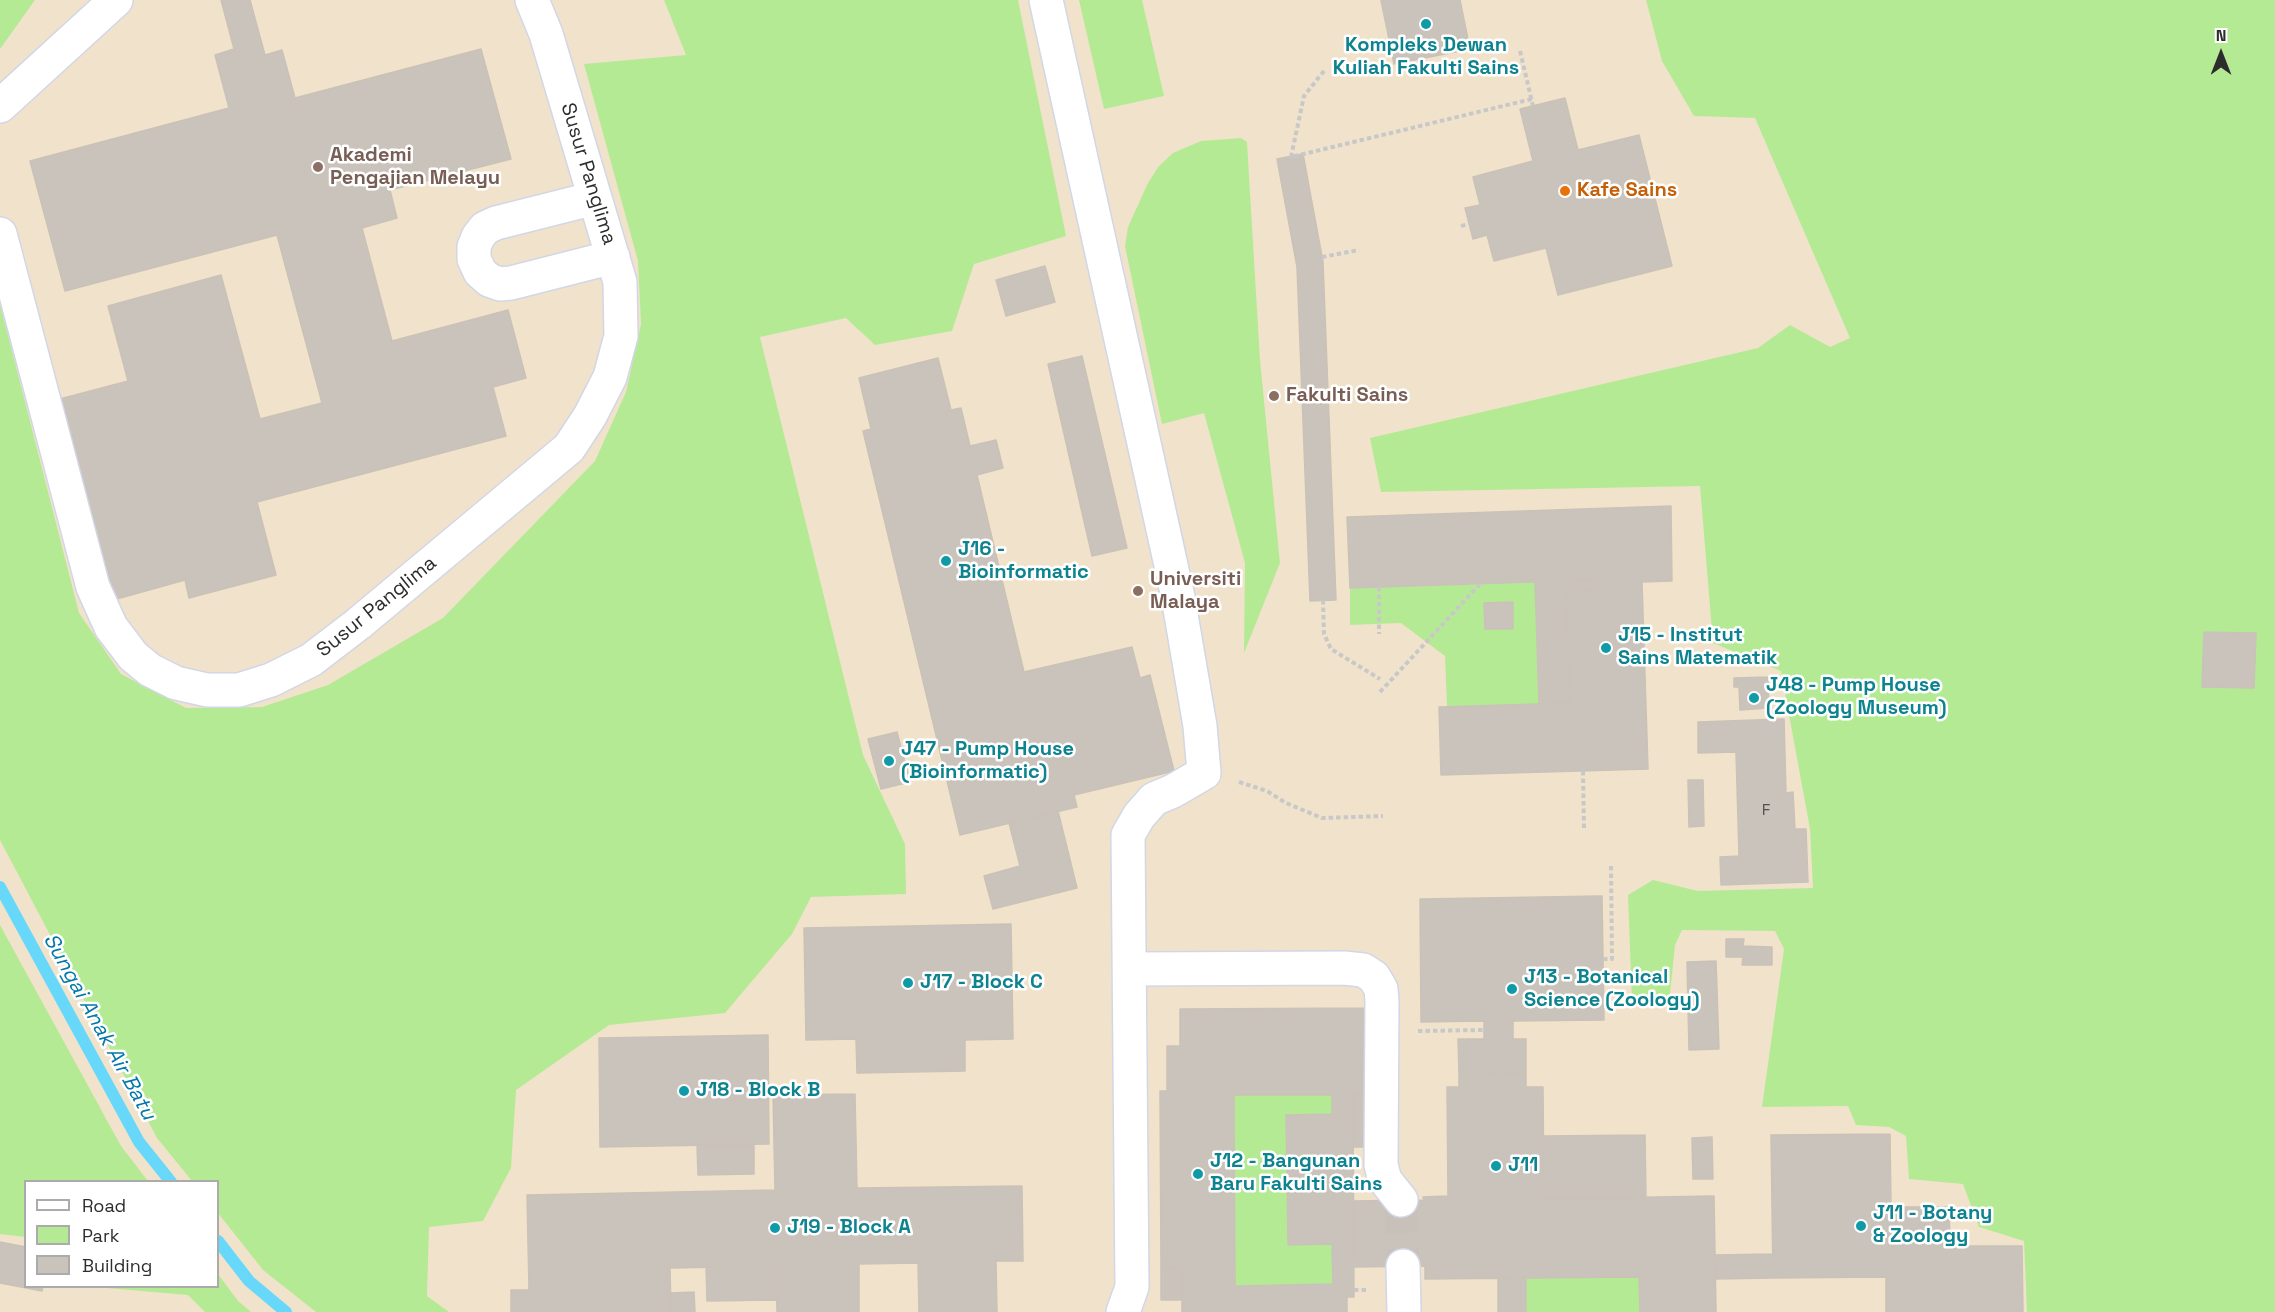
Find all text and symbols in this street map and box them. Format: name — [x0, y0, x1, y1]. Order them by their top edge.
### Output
marker: Kompleks Dewan Kuliah Fakulti Sains — [1419, 17, 1433, 31]
north arrow — [2191, 24, 2251, 84]
text: N — [2216, 25, 2226, 46]
place label: Kompleks Dewan Kuliah Fakulti Sains — [1333, 34, 1519, 81]
street label: Susur Panglima — [555, 100, 621, 248]
place label: Akademi Pengajian Melayu — [330, 144, 500, 191]
marker: Akademi Pengajian Melayu — [311, 160, 325, 174]
place label: Kafe Sains — [1577, 179, 1677, 203]
marker: Kafe Sains — [1558, 184, 1572, 198]
place label: Fakulti Sains — [1286, 384, 1408, 408]
marker: Fakulti Sains — [1267, 389, 1281, 403]
place label: J16 - Bioinformatic — [958, 538, 1089, 585]
street label: Susur Panglima — [312, 551, 442, 663]
marker: J16 - Bioinformatic — [939, 554, 953, 568]
place label: Universiti Malaya — [1150, 568, 1241, 615]
marker: Universiti Malaya — [1131, 584, 1145, 598]
place label: J15 - Institut Sains Matematik — [1618, 624, 1777, 671]
marker: J15 - Institut Sains Matematik — [1599, 641, 1613, 655]
place label: J48 - Pump House (Zoology Museum) — [1766, 674, 1946, 721]
marker: J48 - Pump House (Zoology Museum) — [1747, 691, 1761, 705]
place label: J47 - Pump House (Bioinformatic) — [901, 738, 1074, 785]
marker: J47 - Pump House (Bioinformatic) — [882, 754, 896, 768]
house number: F — [1762, 801, 1770, 821]
water label: Sungai Anak Air Batu — [37, 929, 161, 1125]
place label: J13 - Botanical Science (Zoology) — [1524, 966, 1700, 1013]
place label: J17 - Block C — [920, 971, 1043, 995]
marker: J17 - Block C — [901, 976, 915, 990]
marker: J13 - Botanical Science (Zoology) — [1505, 982, 1519, 996]
place label: J18 - Block B — [696, 1079, 820, 1103]
marker: J18 - Block B — [677, 1084, 691, 1098]
place label: J12 - Bangunan Baru Fakulti Sains — [1210, 1150, 1382, 1197]
place label: J11 — [1508, 1154, 1538, 1178]
marker: J11 — [1489, 1159, 1503, 1173]
marker: J12 - Bangunan Baru Fakulti Sains — [1191, 1167, 1205, 1181]
legend — [24, 1180, 219, 1288]
text: Road — [82, 1194, 126, 1217]
place label: J11 - Botany & Zoology — [1873, 1202, 1992, 1249]
place label: J19 - Block A — [787, 1216, 911, 1240]
marker: J11 - Botany & Zoology — [1854, 1219, 1868, 1233]
marker: J19 - Block A — [768, 1221, 782, 1235]
text: Park — [82, 1224, 119, 1247]
text: Building — [82, 1254, 152, 1277]

